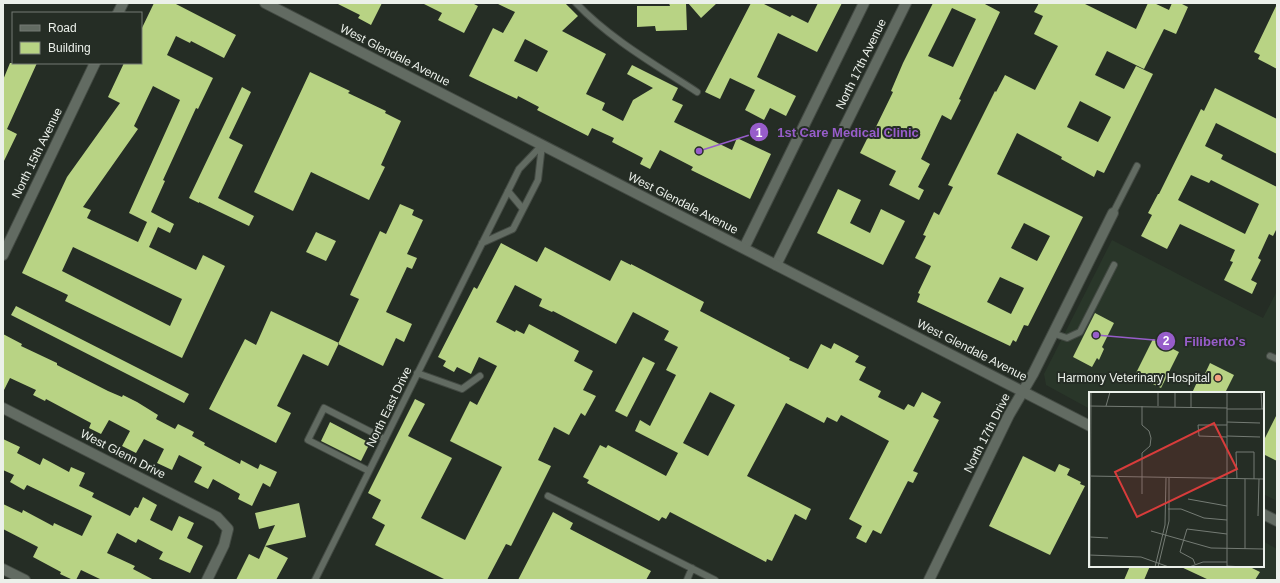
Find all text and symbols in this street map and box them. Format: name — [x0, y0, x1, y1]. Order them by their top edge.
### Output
legend — [12, 12, 142, 64]
street label: North 17th Avenue — [833, 16, 889, 112]
text: Road — [48, 21, 77, 35]
street label: West Glendale Avenue — [338, 21, 453, 89]
text: Building — [48, 41, 91, 55]
street label: North 15th Avenue — [9, 105, 65, 201]
callout: 1st Care Medical Clinic — [749, 120, 927, 145]
text: 1st Care Medical Clinic — [777, 125, 919, 140]
text: 1 — [756, 126, 763, 140]
street label: West Glendale Avenue — [626, 169, 741, 237]
street label: West Glendale Avenue — [915, 316, 1030, 384]
callout: Filiberto's — [1156, 329, 1254, 354]
text: 2 — [1163, 334, 1170, 348]
text: Filiberto's — [1184, 334, 1246, 349]
street label: North East Drive — [363, 364, 415, 450]
place label: Harmony Veterinary Hospital — [1057, 371, 1210, 385]
marker: Harmony Veterinary Hospital — [1213, 373, 1223, 383]
street label: North 17th Drive — [961, 391, 1013, 475]
inset map — [1089, 392, 1264, 567]
street label: West Glenn Drive — [78, 426, 168, 482]

